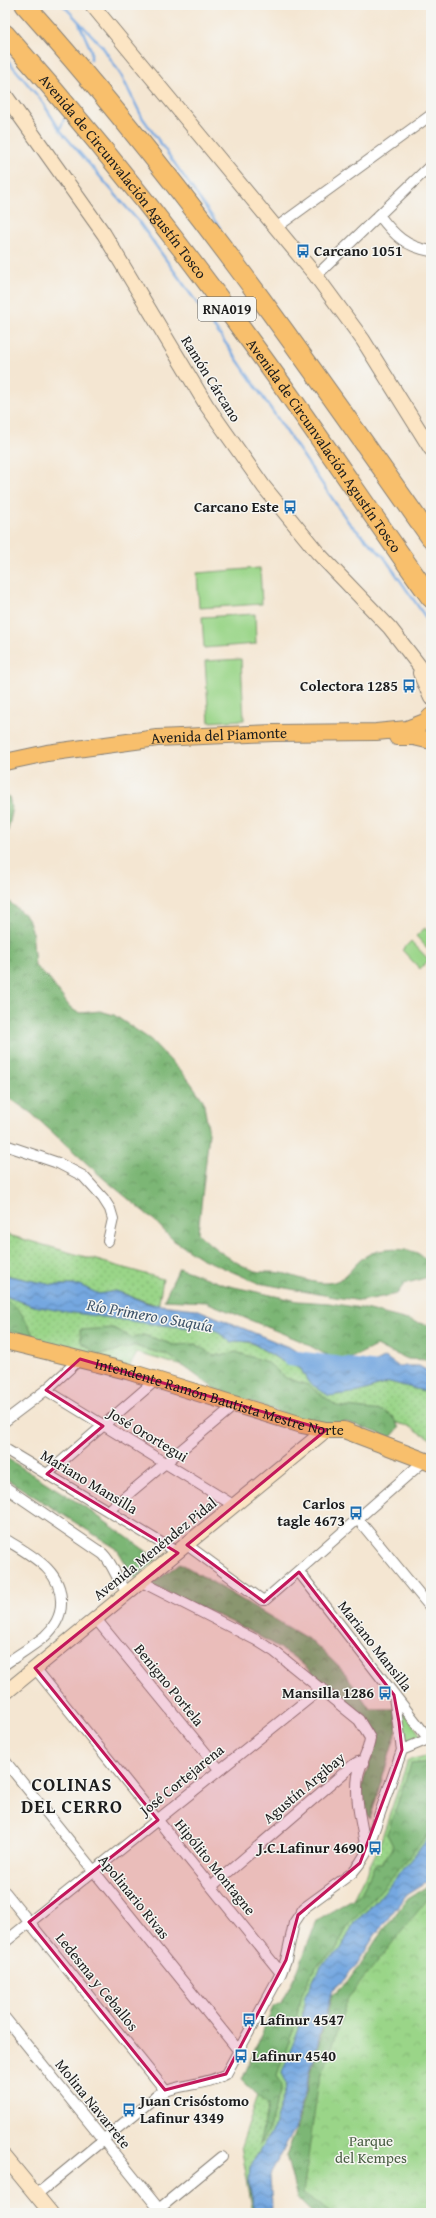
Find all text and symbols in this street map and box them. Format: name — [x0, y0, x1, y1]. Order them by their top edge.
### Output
street label: Avenida de Circunvalación Agustín Tosco — [35, 69, 212, 283]
place label: Carcano 1051 — [314, 240, 403, 261]
bus stop icon: Carcano 1051 — [295, 243, 311, 259]
road number: RNA019 — [198, 297, 256, 321]
street label: Ramón Cárcano — [176, 331, 247, 426]
street label: Avenida de Circunvalación Agustín Tosco — [242, 334, 407, 557]
place label: Carcano Este — [194, 496, 279, 517]
bus stop icon: Carcano Este — [282, 499, 298, 515]
place label: Colectora 1285 — [300, 675, 398, 696]
bus stop icon: Colectora 1285 — [401, 678, 417, 694]
street label: Avenida del Piamonte — [149, 722, 287, 749]
water label: Río Primero o Suquía — [84, 1292, 215, 1338]
street label: Intendente Ramón Bautista Mestre Norte — [93, 1352, 344, 1440]
street label: José Orortegui — [103, 1401, 192, 1467]
street label: Mariano Mansilla — [37, 1444, 142, 1519]
street label: Avenida Menéndez Pidal — [89, 1492, 221, 1605]
place label: Carlos tagle 4673 — [277, 1493, 345, 1531]
bus stop icon: Carlos tagle 4673 — [348, 1505, 364, 1521]
street label: Mariano Mansilla — [333, 1596, 417, 1695]
street label: Benigno Portela — [130, 1639, 209, 1730]
place label: Mansilla 1286 — [282, 1682, 374, 1703]
bus stop icon: Mansilla 1286 — [377, 1685, 393, 1701]
street label: José Cortejarena — [134, 1739, 228, 1821]
street label: Agustín Argibay — [258, 1747, 350, 1828]
district label: COLINAS DEL CERRO — [21, 1770, 123, 1820]
street label: Hipólito Montagne — [170, 1814, 261, 1919]
place label: J.C.Lafinur 4690 — [255, 1837, 364, 1858]
bus stop icon: J.C.Lafinur 4690 — [367, 1840, 383, 1856]
street label: Apolinario Rivas — [94, 1850, 175, 1943]
street label: Ledesma y Ceballos — [51, 1928, 144, 2035]
place label: Lafinur 4547 — [260, 2009, 344, 2030]
bus stop icon: Lafinur 4547 — [241, 2012, 257, 2028]
place label: Lafinur 4540 — [252, 2045, 336, 2066]
bus stop icon: Lafinur 4540 — [233, 2048, 249, 2064]
street label: Molina Navarrete — [51, 2054, 136, 2153]
place label: Juan Crisóstomo Lafinur 4349 — [137, 2090, 249, 2128]
bus stop icon: Juan Crisóstomo Lafinur 4349 — [121, 2102, 137, 2118]
park label: Parque del Kempes — [335, 2130, 407, 2168]

